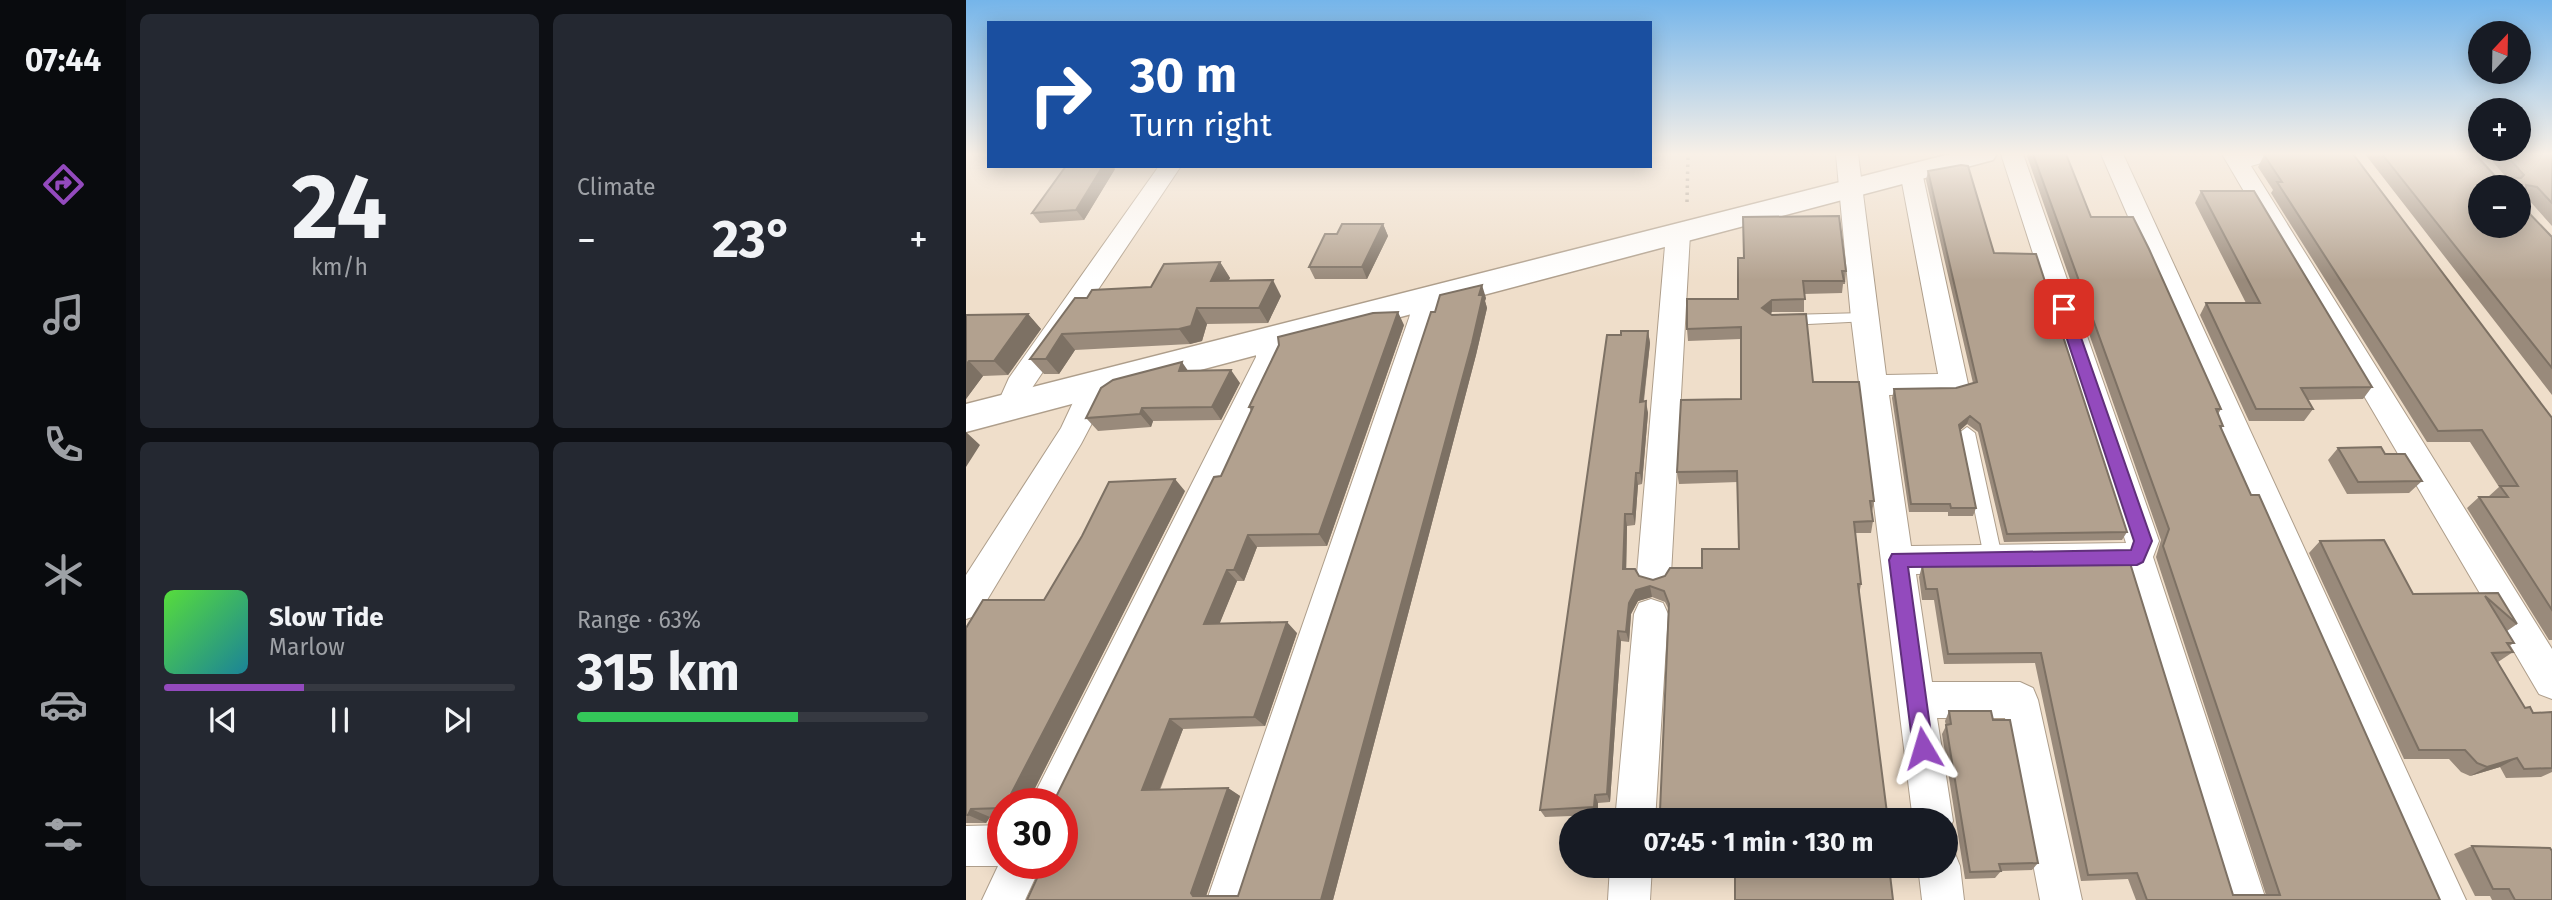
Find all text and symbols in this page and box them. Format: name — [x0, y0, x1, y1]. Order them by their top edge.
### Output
north arrow — [2468, 21, 2530, 84]
map controls — [2468, 21, 2531, 238]
text: 07:44 — [25, 41, 101, 79]
text: 30 m — [1130, 46, 1237, 105]
icon: right — [1015, 49, 1106, 140]
button: + — [2468, 98, 2531, 161]
text: Turn right — [1130, 106, 1272, 144]
text: 24 — [292, 153, 387, 262]
icon: directions — [39, 160, 88, 209]
text: Climate — [577, 173, 656, 201]
button: − — [2468, 175, 2531, 238]
text: 23° — [712, 208, 793, 271]
text: − — [577, 217, 596, 263]
text: + — [909, 217, 928, 263]
text: km/h — [311, 253, 368, 281]
pin — [2034, 279, 2094, 339]
icon: music — [39, 290, 88, 339]
icon: arrive — [2045, 290, 2083, 328]
icon: phone — [39, 420, 88, 469]
icon: climate — [39, 550, 88, 599]
text: Slow Tide — [269, 602, 384, 633]
text: Range · 63% — [577, 606, 701, 634]
text: Marlow — [269, 633, 345, 661]
text: 315 km — [577, 641, 740, 704]
icon: car — [39, 680, 88, 729]
icon: previous — [204, 701, 242, 739]
icon: pause — [321, 701, 359, 739]
icon: next — [438, 701, 476, 739]
position arrow — [1886, 711, 1960, 785]
speed limit sign: 30 — [987, 788, 1078, 879]
icon: filters — [39, 810, 88, 859]
text: 07:45 · 1 min · 130 m — [1644, 827, 1873, 858]

